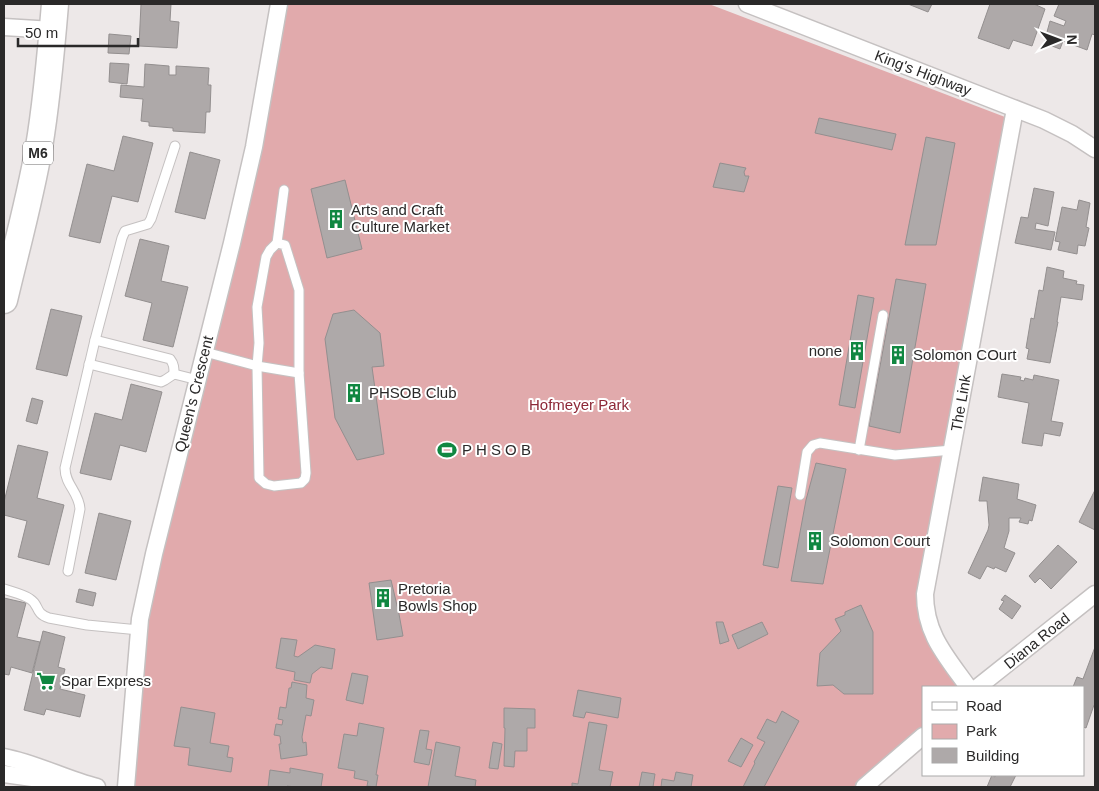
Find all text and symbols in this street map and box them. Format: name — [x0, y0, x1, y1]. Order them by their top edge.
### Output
scale bar — [18, 15, 138, 47]
north arrow — [1034, 15, 1084, 65]
text: 50 m — [25, 24, 58, 41]
text: N — [1064, 35, 1080, 45]
street label: King's Highway — [872, 46, 974, 99]
road number: M6 — [23, 142, 53, 164]
place label: Arts and Craft Culture Market — [351, 201, 450, 235]
building icon: Arts and Craft Culture Market — [325, 208, 347, 230]
street label: Queen's Crescent — [171, 333, 216, 454]
building icon: none — [846, 340, 868, 362]
place label: none — [809, 342, 842, 359]
building icon: Solomon COurt — [887, 344, 909, 366]
place label: Solomon COurt — [913, 346, 1017, 363]
street label: The Link — [947, 373, 974, 433]
building icon: PHSOB Club — [343, 382, 365, 404]
place label: PHSOB Club — [369, 384, 457, 401]
park label: Hofmeyer Park — [529, 396, 630, 413]
sports icon: P H S O B — [436, 439, 458, 461]
place label: P H S O B — [462, 441, 531, 458]
building icon: Solomon Court — [804, 530, 826, 552]
place label: Solomon Court — [830, 532, 931, 549]
place label: Pretoria Bowls Shop — [398, 580, 477, 614]
building icon: Pretoria Bowls Shop — [372, 587, 394, 609]
street label: Diana Road — [1001, 609, 1073, 672]
supermarket icon: Spar Express — [35, 670, 57, 692]
place label: Spar Express — [61, 672, 151, 689]
legend — [922, 686, 1084, 776]
text: Road — [966, 697, 1002, 714]
text: Park — [966, 722, 997, 739]
text: Building — [966, 747, 1019, 764]

